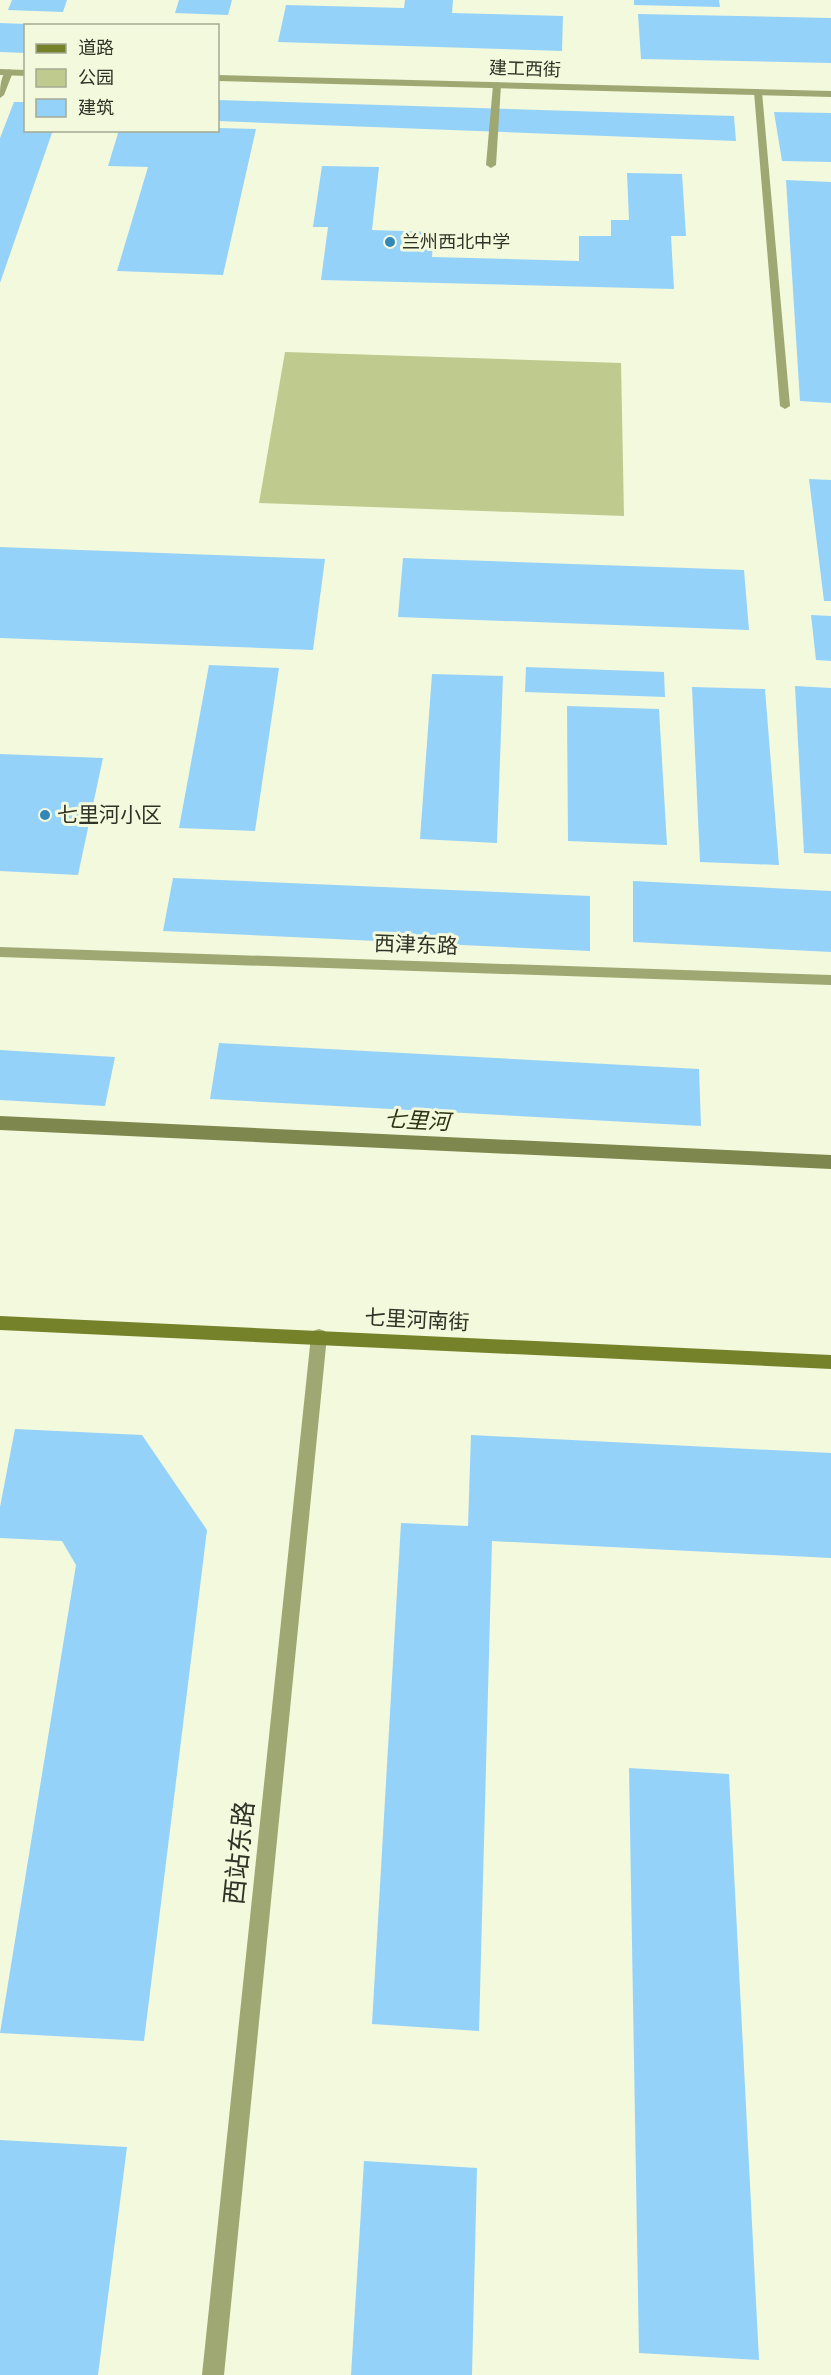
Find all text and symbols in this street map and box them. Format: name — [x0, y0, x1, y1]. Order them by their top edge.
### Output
legend — [24, 24, 219, 132]
text: 道路 — [78, 35, 114, 62]
street label: 建工西街 — [489, 55, 561, 84]
text: 公园 — [78, 65, 114, 92]
text: 建筑 — [78, 95, 114, 122]
place label: 兰州西北中学 — [402, 229, 510, 256]
marker: 兰州西北中学 — [383, 235, 397, 249]
place label: 七里河小区 — [57, 800, 162, 832]
marker: 七里河小区 — [38, 808, 52, 822]
street label: 西津东路 — [373, 929, 458, 963]
water label: 七里河 — [383, 1103, 455, 1140]
street label: 七里河南街 — [364, 1302, 470, 1340]
street label: 西站东路 — [215, 1799, 265, 1907]

